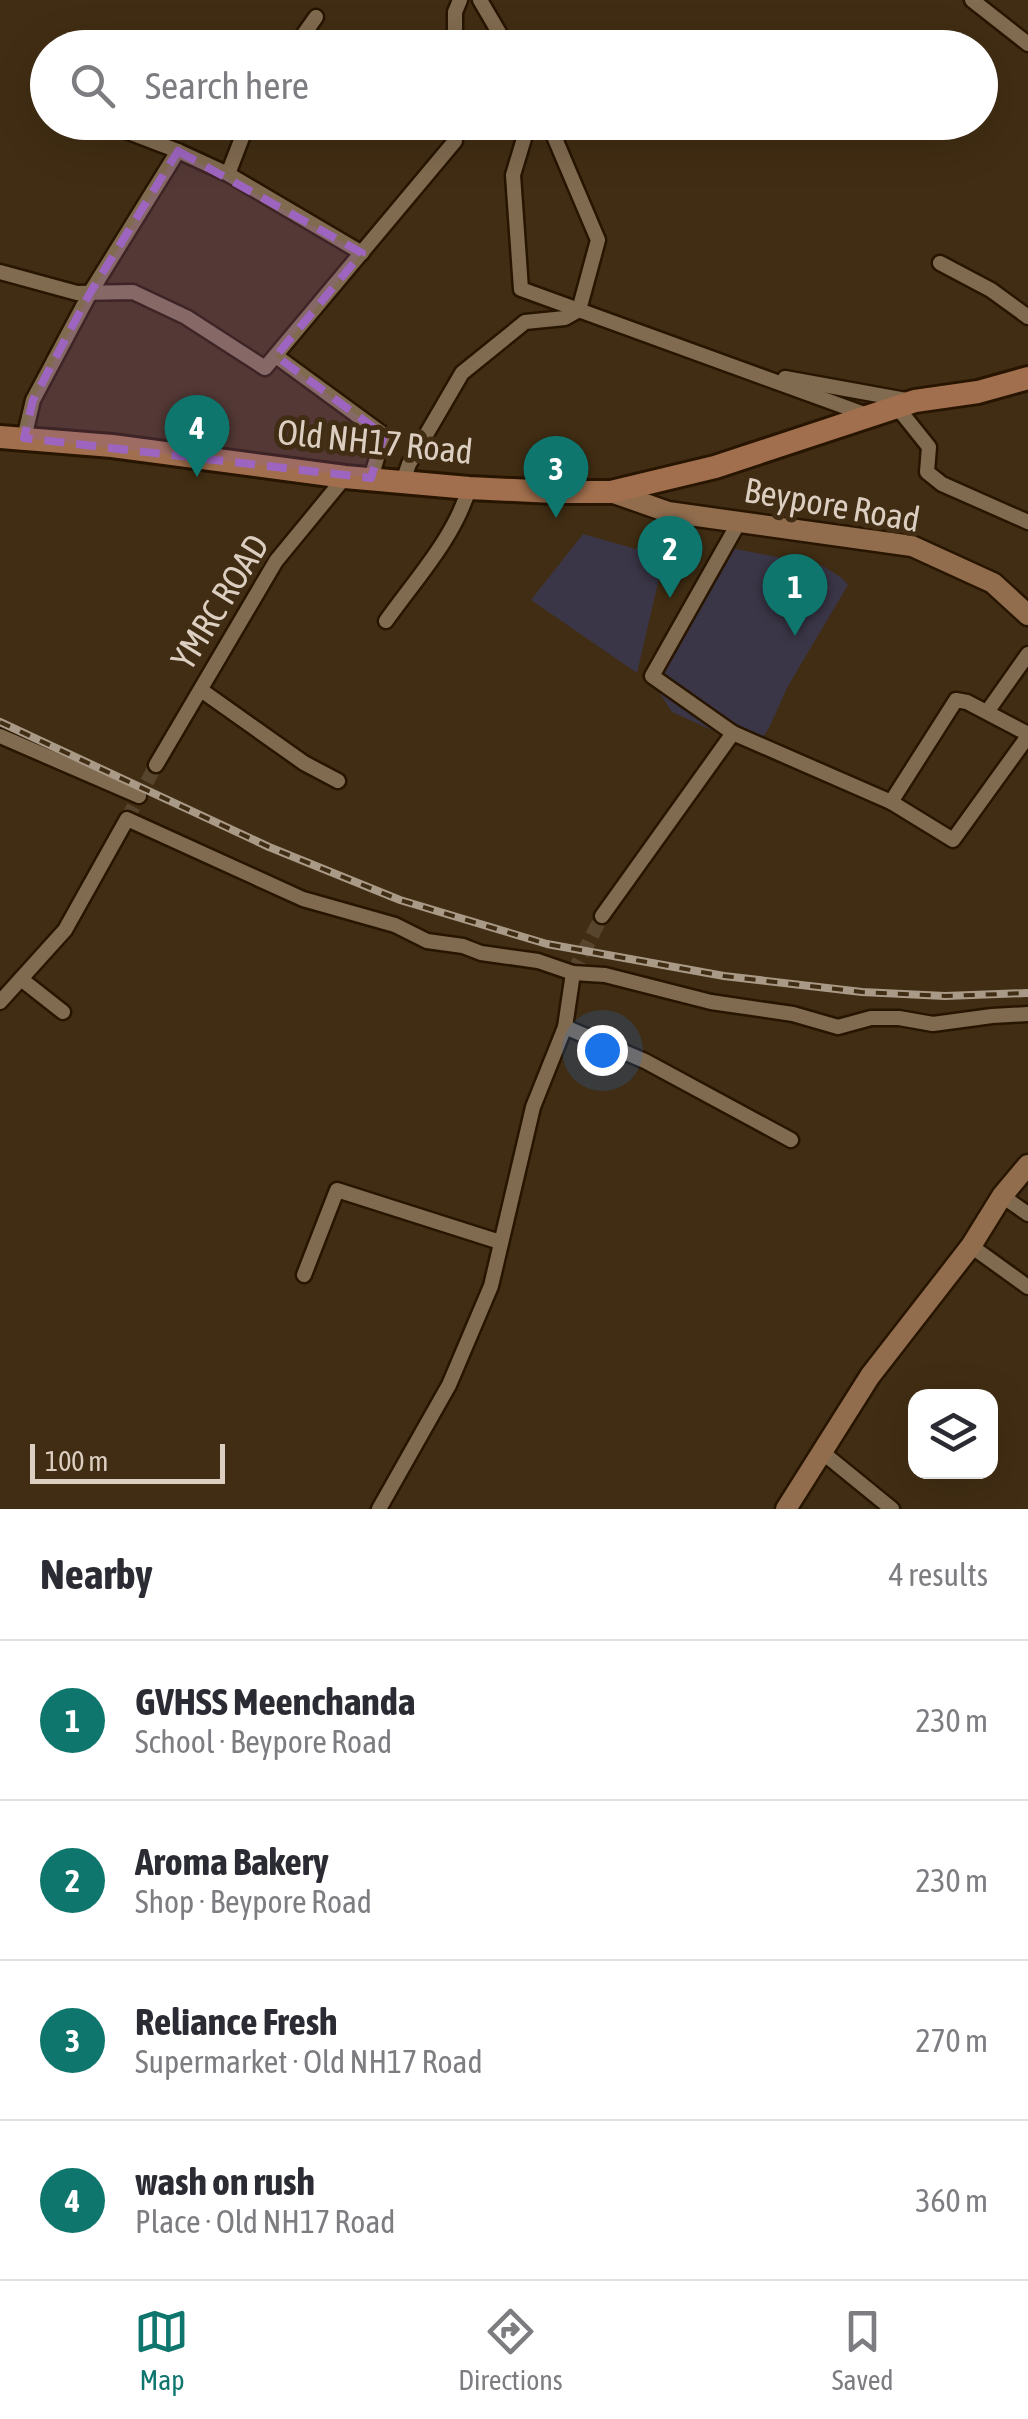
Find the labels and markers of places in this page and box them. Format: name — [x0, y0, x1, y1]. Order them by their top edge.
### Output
pin: 4 — [164, 394, 230, 477]
pin: 3 — [524, 436, 588, 518]
pin: 2 — [638, 516, 702, 598]
pin: 1 — [762, 554, 828, 636]

